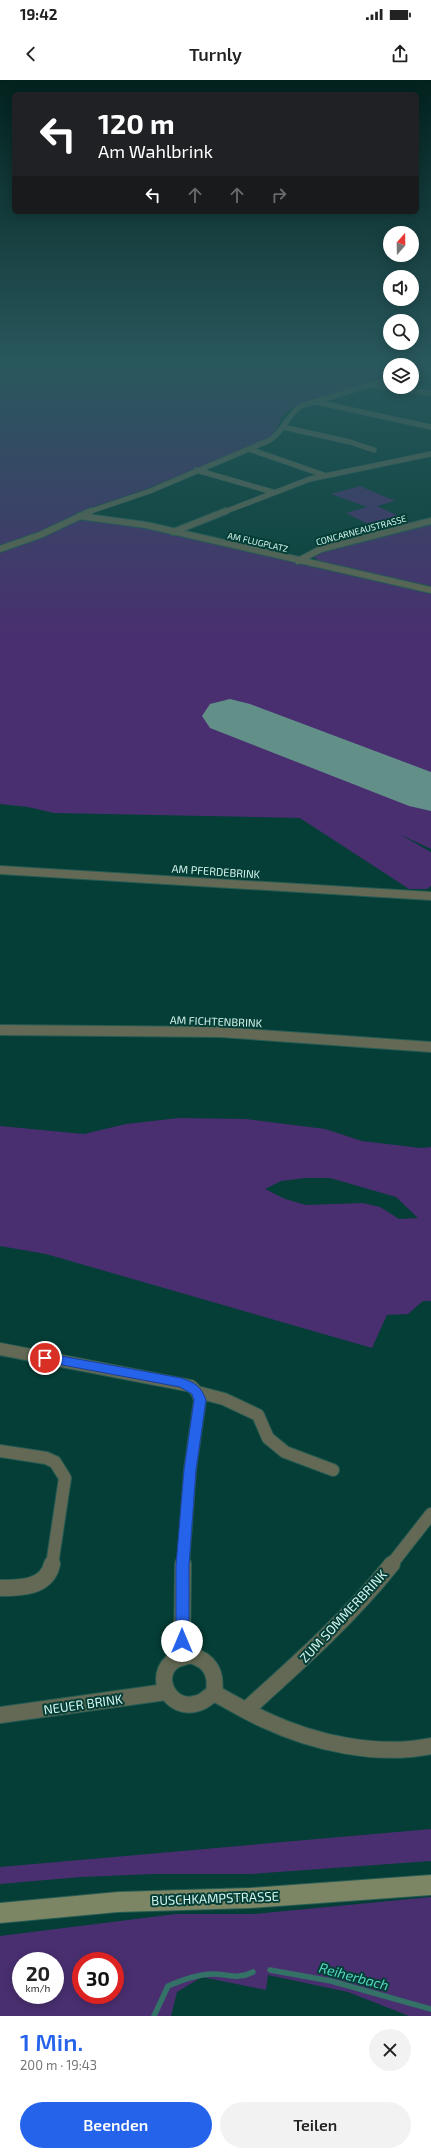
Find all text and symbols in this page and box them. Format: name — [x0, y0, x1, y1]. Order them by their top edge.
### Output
text: 19:42 — [20, 5, 57, 23]
icon: back — [20, 43, 42, 65]
text: Turnly — [189, 43, 242, 65]
icon: share — [389, 43, 411, 65]
text: 120 m — [98, 106, 175, 140]
icon: left — [32, 108, 84, 160]
text: Am Wahlbrink — [98, 140, 213, 162]
icon: left — [142, 184, 164, 206]
icon: ahead — [184, 184, 206, 206]
icon: ahead — [226, 184, 248, 206]
icon: right — [268, 184, 290, 206]
north arrow — [383, 226, 419, 262]
map controls — [383, 226, 419, 394]
button: sound — [383, 270, 419, 306]
button: search — [383, 314, 419, 350]
button: layers — [383, 358, 419, 394]
street label: CONCARNEAUSTRASSE — [315, 513, 407, 547]
street label: AM FLUGPLATZ — [227, 530, 289, 554]
street label: AM PFERDEBRINK — [171, 861, 261, 881]
street label: AM FICHTENBRINK — [170, 1013, 263, 1029]
pin — [28, 1341, 62, 1375]
icon: arrive — [34, 1347, 56, 1369]
street label: ZUM SOMMERBRINK — [296, 1566, 390, 1666]
position arrow — [161, 1620, 203, 1662]
street label: NEUER BRINK — [42, 1690, 124, 1717]
street label: BUSCHKAMPSTRASSE — [151, 1888, 279, 1908]
speed limit sign: 30 — [72, 1952, 124, 2004]
water label: Reiherbach — [317, 1959, 391, 1993]
text: 20 — [26, 1961, 50, 1985]
text: km/h — [26, 1982, 50, 1994]
text: 1 Min. — [20, 2027, 83, 2056]
button: close — [369, 2029, 411, 2071]
text: 200 m · 19:43 — [20, 2057, 97, 2073]
button: Beenden — [20, 2102, 212, 2148]
button: Teilen — [220, 2102, 411, 2148]

